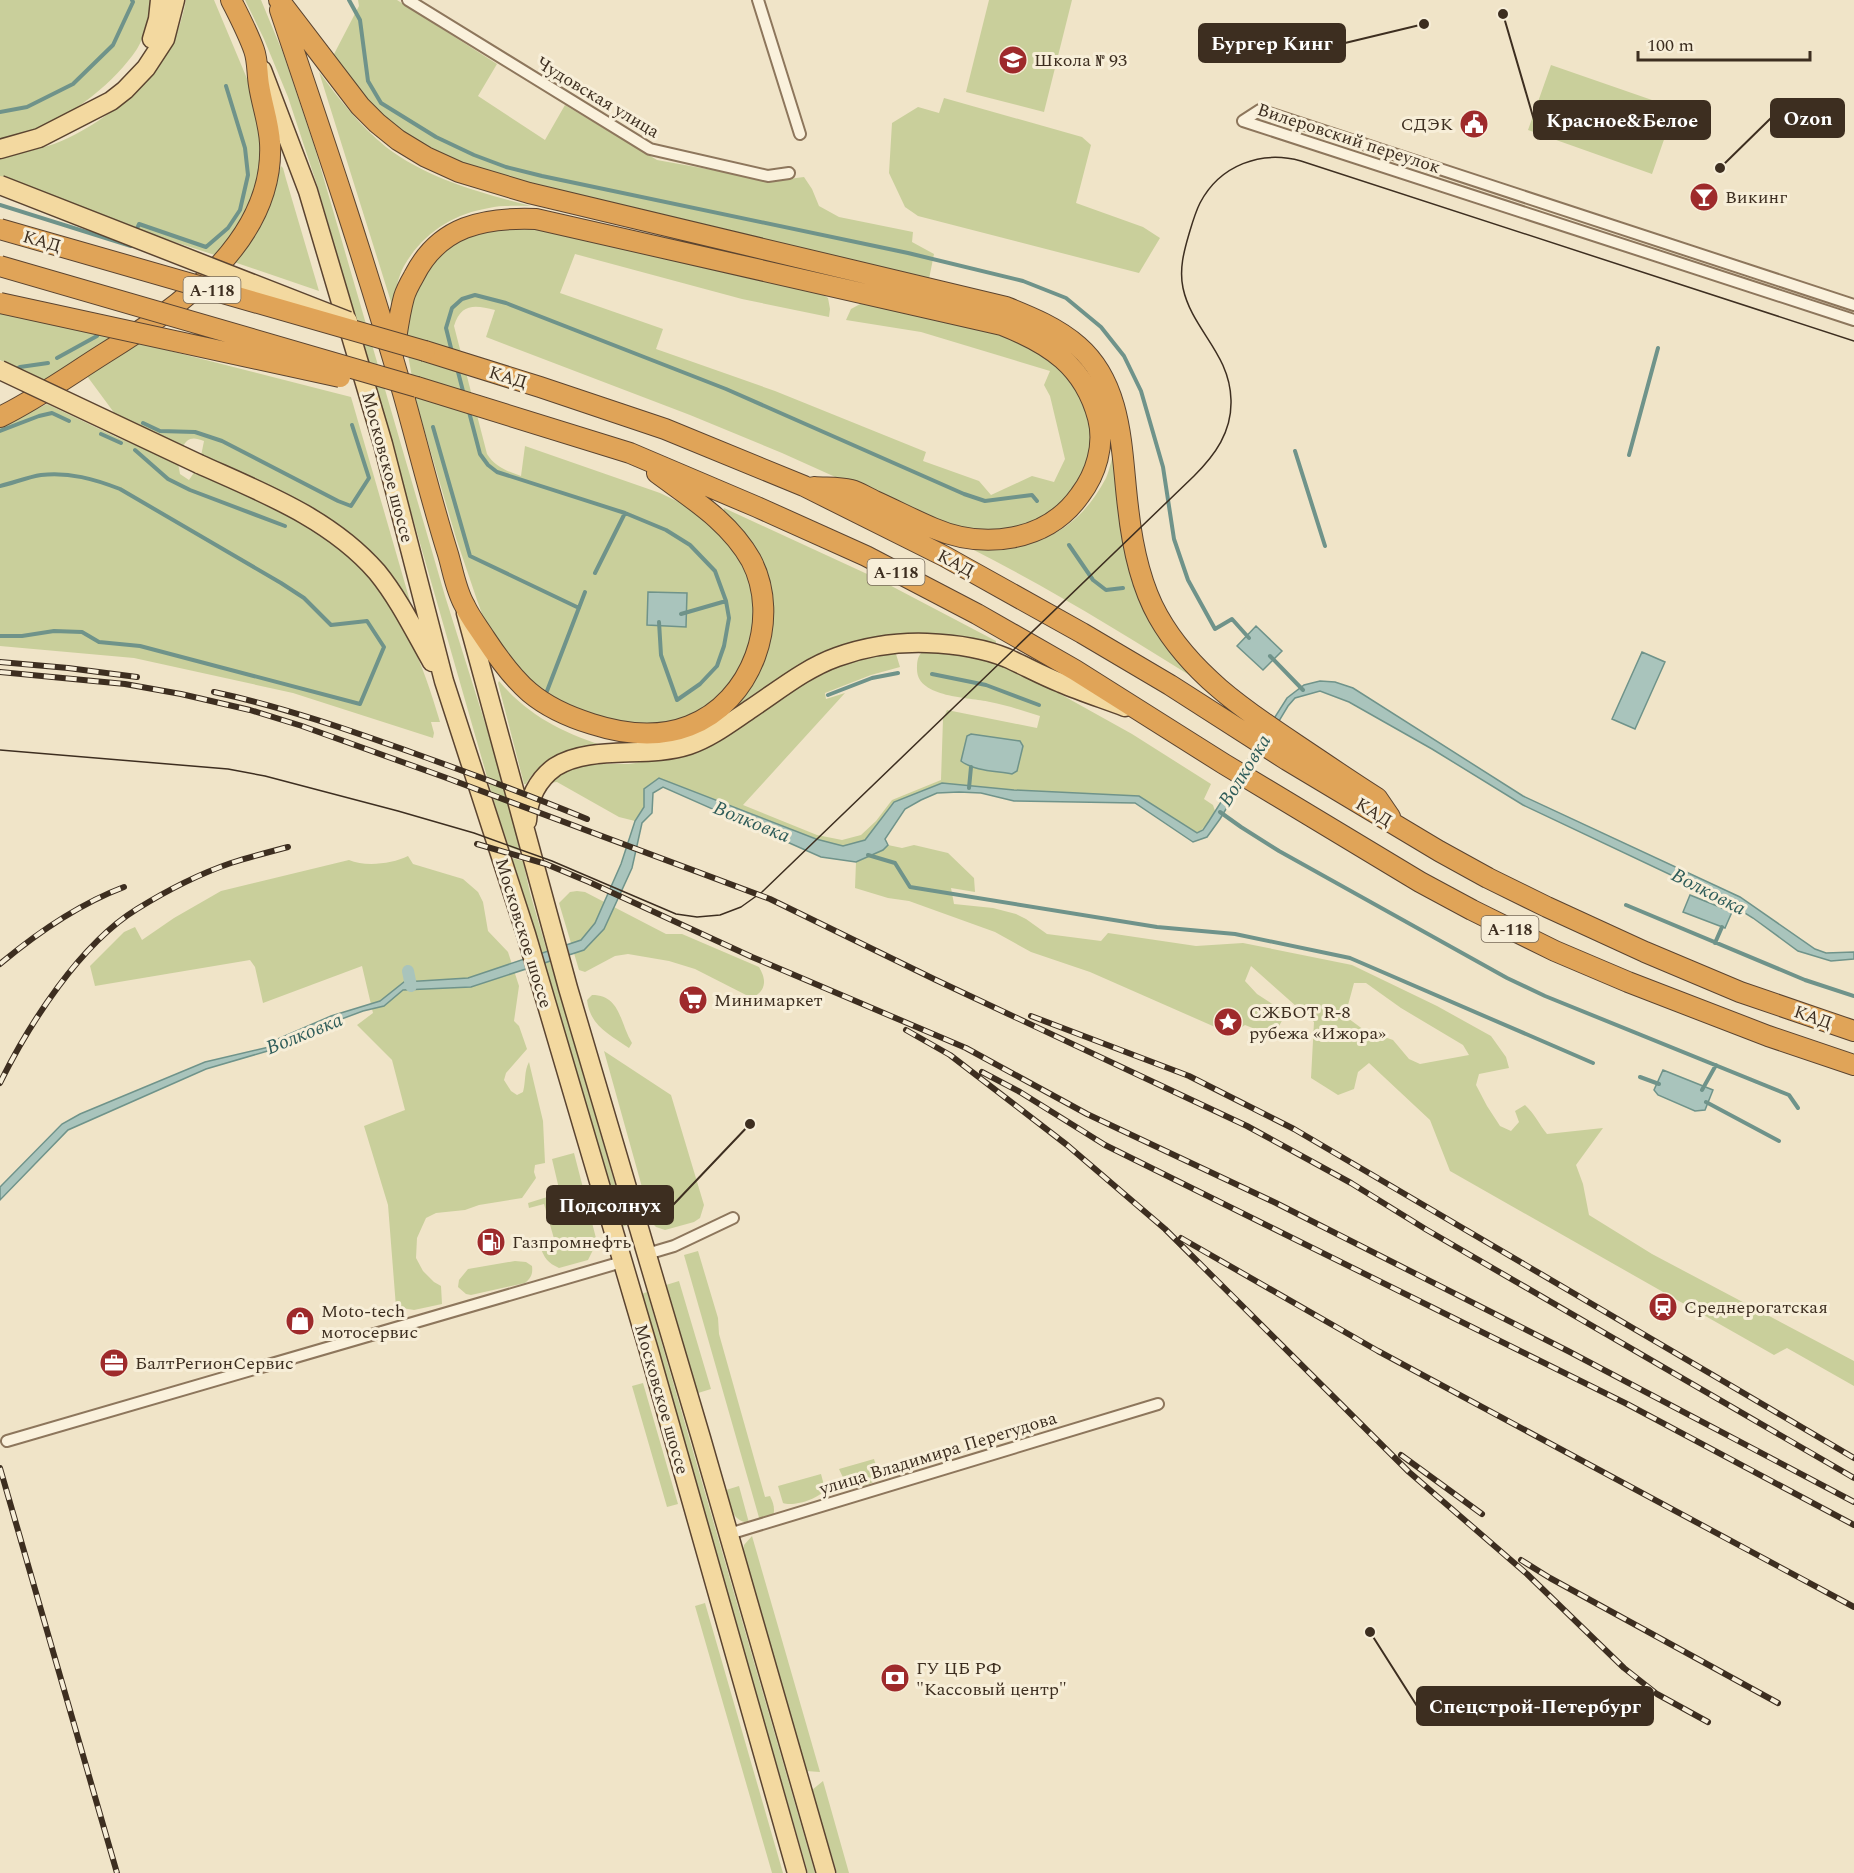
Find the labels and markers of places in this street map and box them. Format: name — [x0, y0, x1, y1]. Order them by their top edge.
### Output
callout: Бургер Кинг — [1199, 24, 1345, 62]
school or university icon: Школа № 93 — [997, 44, 1029, 76]
place label: Школа № 93 — [1034, 47, 1127, 74]
callout: Ozon — [1771, 99, 1844, 137]
callout: Красное&Белое — [1534, 101, 1710, 139]
public building icon: СДЭК — [1458, 108, 1490, 140]
place label: СДЭК — [1401, 111, 1453, 138]
bar icon: Викинг — [1688, 181, 1720, 213]
place label: Викинг — [1725, 184, 1787, 211]
supermarket icon: Минимаркет — [677, 984, 709, 1016]
place label: Минимаркет — [714, 987, 823, 1014]
place label: СЖБОТ R-8 рубежа «Ижора» — [1249, 999, 1386, 1047]
place icon: СЖБОТ R-8 рубежа «Ижора» — [1212, 1006, 1244, 1038]
callout: Подсолнух — [547, 1186, 673, 1224]
fuel station icon: Газпромнефть — [475, 1226, 507, 1258]
place label: Газпромнефть — [512, 1229, 631, 1256]
station icon: Среднерогатская — [1647, 1291, 1679, 1323]
place label: Среднерогатская — [1684, 1294, 1828, 1321]
place label: Moto-tech мотосервис — [321, 1298, 418, 1346]
shop icon: Moto-tech мотосервис — [284, 1305, 316, 1337]
office icon: БалтРегионСервис — [98, 1347, 130, 1379]
place label: БалтРегионСервис — [135, 1350, 294, 1377]
place label: ГУ ЦБ РФ "Кассовый центр" — [916, 1655, 1067, 1703]
bank icon: ГУ ЦБ РФ "Кассовый центр" — [879, 1662, 911, 1694]
callout: Спецстрой-Петербург — [1417, 1687, 1653, 1725]

